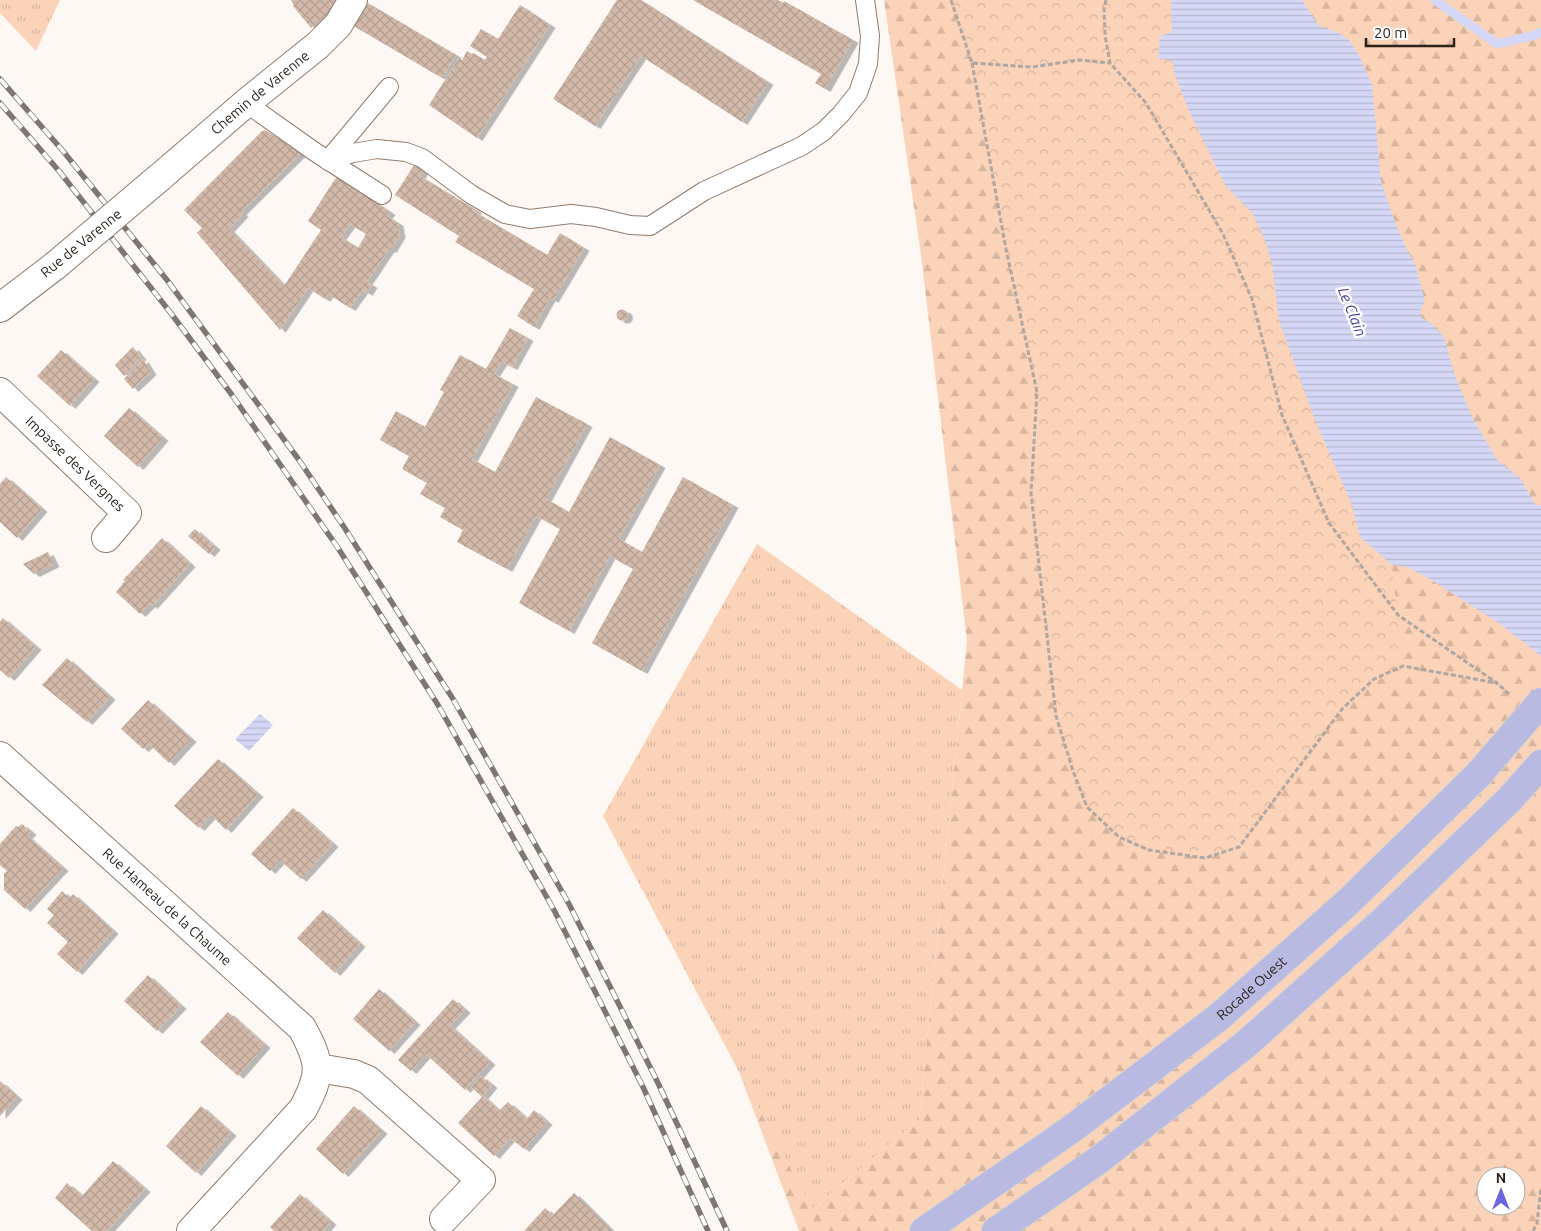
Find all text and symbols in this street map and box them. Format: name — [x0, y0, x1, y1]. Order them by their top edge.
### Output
scale bar — [1366, 15, 1454, 47]
text: 20 m — [1374, 24, 1407, 41]
street label: Chemin de Varenne — [208, 47, 313, 138]
street label: Rue de Varenne — [37, 206, 125, 280]
water label: Le Clain — [1335, 285, 1370, 339]
street label: Impasse des Vergnes — [22, 413, 128, 515]
street label: Rue Hameau de la Chaume — [99, 844, 235, 969]
street label: Rocade Ouest — [1213, 952, 1290, 1023]
north arrow — [1476, 1166, 1526, 1216]
text: N — [1496, 1170, 1506, 1186]

